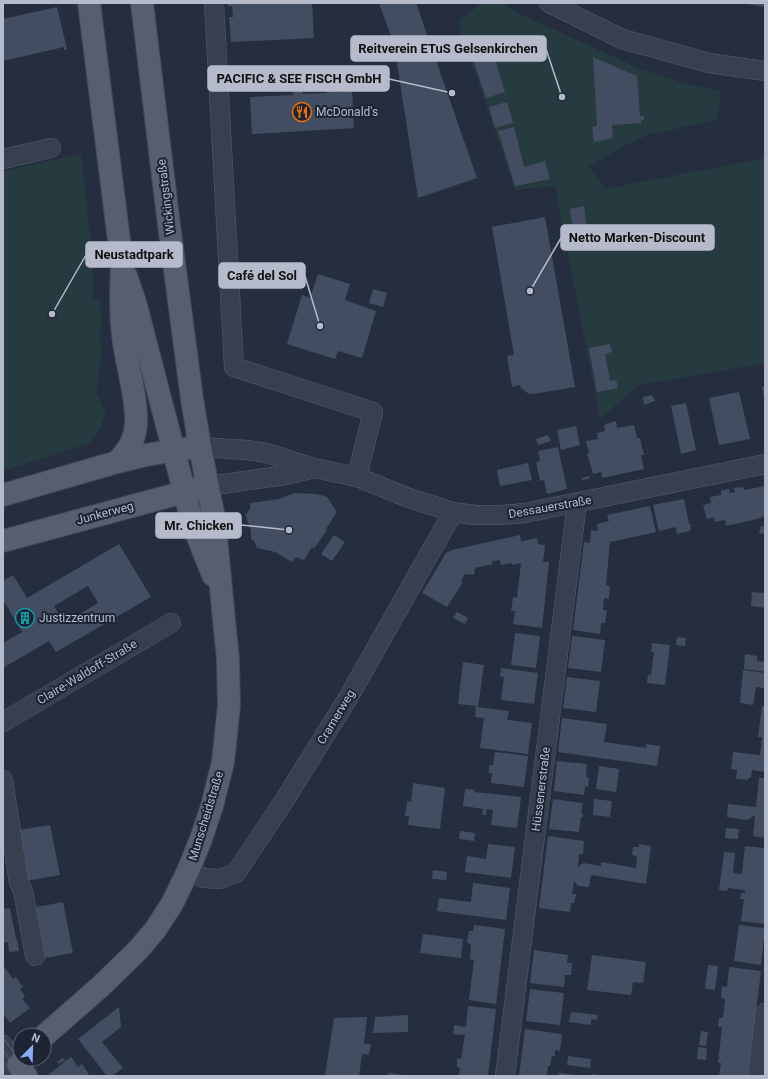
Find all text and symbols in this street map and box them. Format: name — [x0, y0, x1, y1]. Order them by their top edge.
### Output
callout: Reitverein ETuS Gelsenkirchen — [351, 36, 546, 61]
text: Reitverein ETuS Gelsenkirchen — [358, 41, 538, 56]
callout: PACIFIC & SEE FISCH GmbH — [208, 66, 389, 91]
text: PACIFIC & SEE FISCH GmbH — [216, 71, 382, 86]
restaurant icon: McDonald's — [291, 101, 313, 123]
place label: McDonald's — [316, 105, 378, 119]
street label: Wickingstraße — [154, 158, 178, 236]
callout: Netto Marken-Discount — [561, 225, 714, 250]
text: Netto Marken-Discount — [569, 230, 706, 245]
callout: Neustadtpark — [86, 242, 182, 267]
text: Neustadtpark — [94, 247, 175, 262]
callout: Café del Sol — [219, 263, 305, 288]
text: Café del Sol — [227, 268, 297, 283]
street label: Dessauerstraße — [507, 493, 593, 521]
street label: Junkerweg — [75, 499, 135, 527]
callout: Mr. Chicken — [156, 513, 241, 538]
text: Mr. Chicken — [164, 518, 234, 533]
building icon: Justizzentrum — [14, 607, 36, 629]
place label: Justizzentrum — [39, 611, 115, 625]
street label: Claire-Waldoff-Straße — [35, 637, 139, 707]
street label: Cramerweg — [314, 687, 358, 747]
street label: Hüssenerstraße — [529, 746, 553, 832]
street label: Munscheidstraße — [186, 770, 226, 862]
north arrow — [12, 1027, 52, 1067]
text: N — [30, 1031, 42, 1046]

